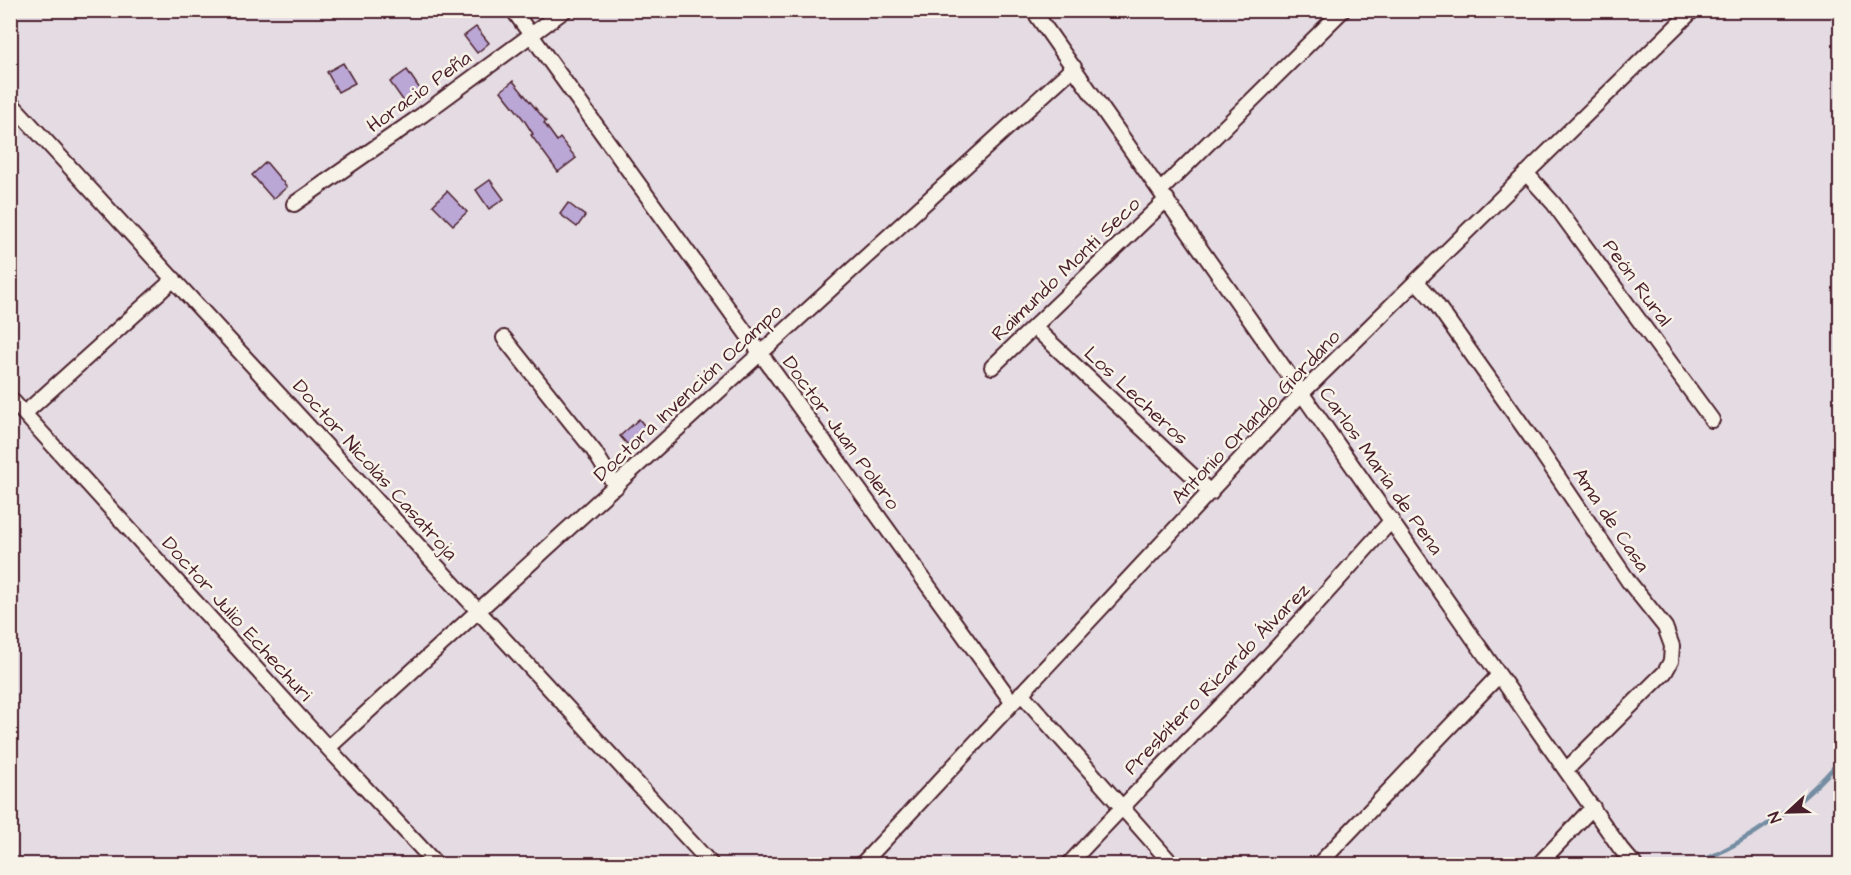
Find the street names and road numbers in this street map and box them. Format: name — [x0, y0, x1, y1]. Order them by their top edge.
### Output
street label: Horacio Peña — [361, 44, 477, 140]
street label: Raimundo Monti Seco — [985, 190, 1147, 348]
street label: Peón Rural — [1596, 234, 1678, 332]
street label: Doctora Invención Ocampo — [587, 298, 789, 488]
street label: Antonio Orlando Giordano — [1165, 324, 1347, 510]
street label: Los Lecheros — [1078, 340, 1194, 452]
street label: Doctor Juan Polero — [775, 350, 907, 516]
street label: Doctor Nicolás Casatroja — [286, 373, 464, 567]
street label: Carlos María de Pena — [1312, 381, 1450, 561]
street label: Ama de Casa — [1566, 462, 1656, 578]
street label: Doctor Julio Echechuri — [155, 530, 319, 708]
street label: Presbítero Ricardo Álvarez — [1118, 577, 1316, 781]

